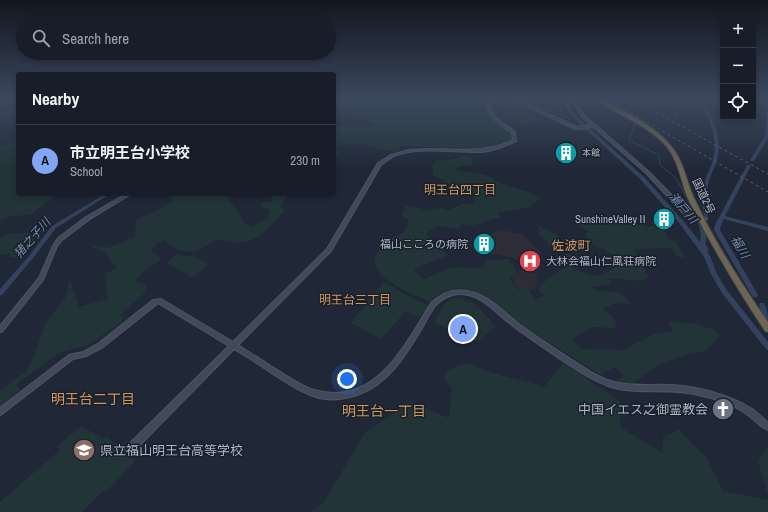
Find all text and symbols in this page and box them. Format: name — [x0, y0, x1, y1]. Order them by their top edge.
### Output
map controls — [720, 12, 756, 120]
button: + — [720, 12, 756, 48]
search box — [16, 16, 336, 60]
icon: search — [30, 27, 52, 49]
text: Search here — [62, 28, 129, 49]
button: − — [720, 48, 756, 84]
button: locate — [720, 84, 756, 120]
text: Nearby — [32, 87, 79, 110]
building icon: 本館 — [553, 140, 579, 166]
text: 市立明王台小学校 — [70, 142, 190, 163]
place label: 本館 — [582, 147, 600, 159]
text: A — [41, 152, 49, 169]
text: 230 m — [290, 152, 320, 169]
text: School — [70, 163, 103, 180]
street label: 国道2号 — [690, 176, 718, 216]
district label: 明王台四丁目 — [424, 182, 496, 198]
water label: 瀬戸川 — [665, 189, 702, 228]
building icon: SunshineValleyⅡ — [651, 206, 677, 232]
place label: SunshineValleyⅡ — [575, 212, 648, 226]
water label: 猪之子川 — [10, 213, 55, 261]
building icon: 福山こころの病院 — [471, 231, 497, 257]
water label: 福川 — [727, 233, 754, 263]
place label: 福山こころの病院 — [380, 237, 468, 251]
district label: 佐波町 — [551, 237, 591, 254]
hospital icon: 大林会福山仁風荘病院 — [517, 248, 543, 274]
place label: 大林会福山仁風荘病院 — [546, 254, 656, 268]
district label: 明王台三丁目 — [319, 292, 391, 308]
pin: A — [450, 314, 476, 344]
your location — [337, 369, 357, 389]
district label: 明王台二丁目 — [51, 390, 135, 408]
church icon: 中国イエス之御霊教会 — [710, 396, 736, 422]
place label: 中国イエス之御霊教会 — [578, 401, 708, 418]
district label: 明王台一丁目 — [342, 402, 426, 420]
school or university icon: 県立福山明王台高等学校 — [71, 437, 97, 463]
place label: 県立福山明王台高等学校 — [100, 442, 243, 459]

